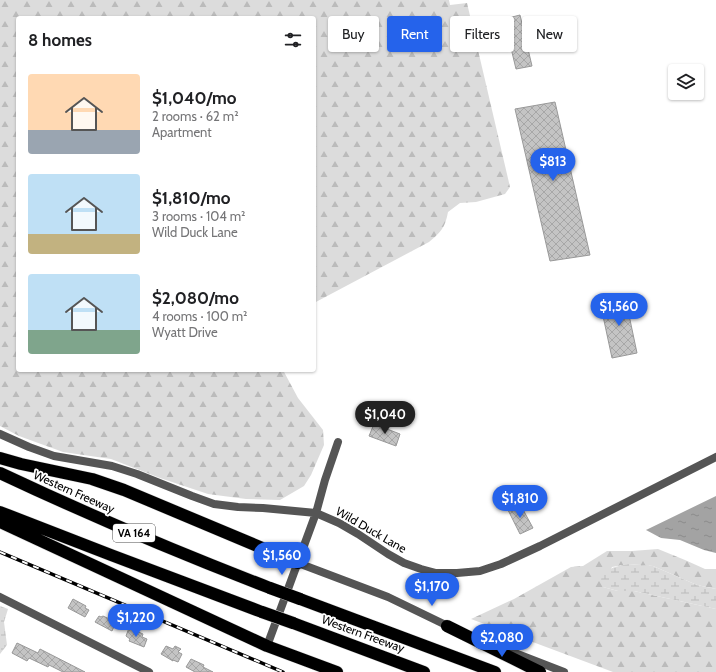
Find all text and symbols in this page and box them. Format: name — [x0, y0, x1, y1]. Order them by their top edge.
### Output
chip: Buy — [328, 16, 379, 52]
chip: Rent — [387, 16, 442, 52]
chip: Filters — [450, 16, 514, 52]
chip: New — [522, 16, 577, 52]
icon: filters — [282, 29, 304, 51]
text: 8 homes — [28, 30, 92, 50]
map controls — [668, 64, 704, 100]
button: layers — [668, 64, 704, 100]
text: $1,040/mo — [152, 88, 236, 108]
icon: home — [60, 90, 108, 138]
text: 2 rooms · 62 m² — [152, 108, 239, 124]
text: Apartment — [152, 124, 212, 140]
pin: $813 — [529, 148, 577, 182]
text: $813 — [539, 153, 567, 169]
text: $1,810/mo — [152, 188, 231, 208]
icon: home — [60, 190, 108, 238]
text: 3 rooms · 104 m² — [152, 208, 245, 224]
text: Wild Duck Lane — [152, 224, 238, 240]
text: $2,080/mo — [152, 288, 239, 308]
icon: home — [60, 290, 108, 338]
pin: $1,560 — [586, 293, 652, 327]
text: $1,560 — [600, 298, 638, 314]
text: 4 rooms · 100 m² — [152, 308, 247, 324]
text: Wyatt Drive — [152, 324, 218, 340]
pin: $1,040 — [352, 401, 418, 435]
text: $1,040 — [364, 406, 406, 422]
street label: Western Freeway — [31, 467, 117, 516]
pin: $1,810 — [487, 485, 553, 519]
text: $1,810 — [501, 490, 539, 506]
street label: Wild Duck Lane — [333, 503, 409, 556]
road number: VA 164 — [113, 524, 155, 542]
pin: $1,560 — [249, 542, 315, 576]
text: $1,560 — [263, 547, 301, 563]
pin: $1,170 — [399, 573, 465, 607]
text: $1,170 — [414, 578, 450, 594]
pin: $1,220 — [103, 604, 169, 638]
text: $1,220 — [117, 609, 155, 625]
street label: Western Freeway — [320, 612, 407, 655]
pin: $2,080 — [469, 624, 535, 658]
text: $2,080 — [480, 629, 524, 645]

